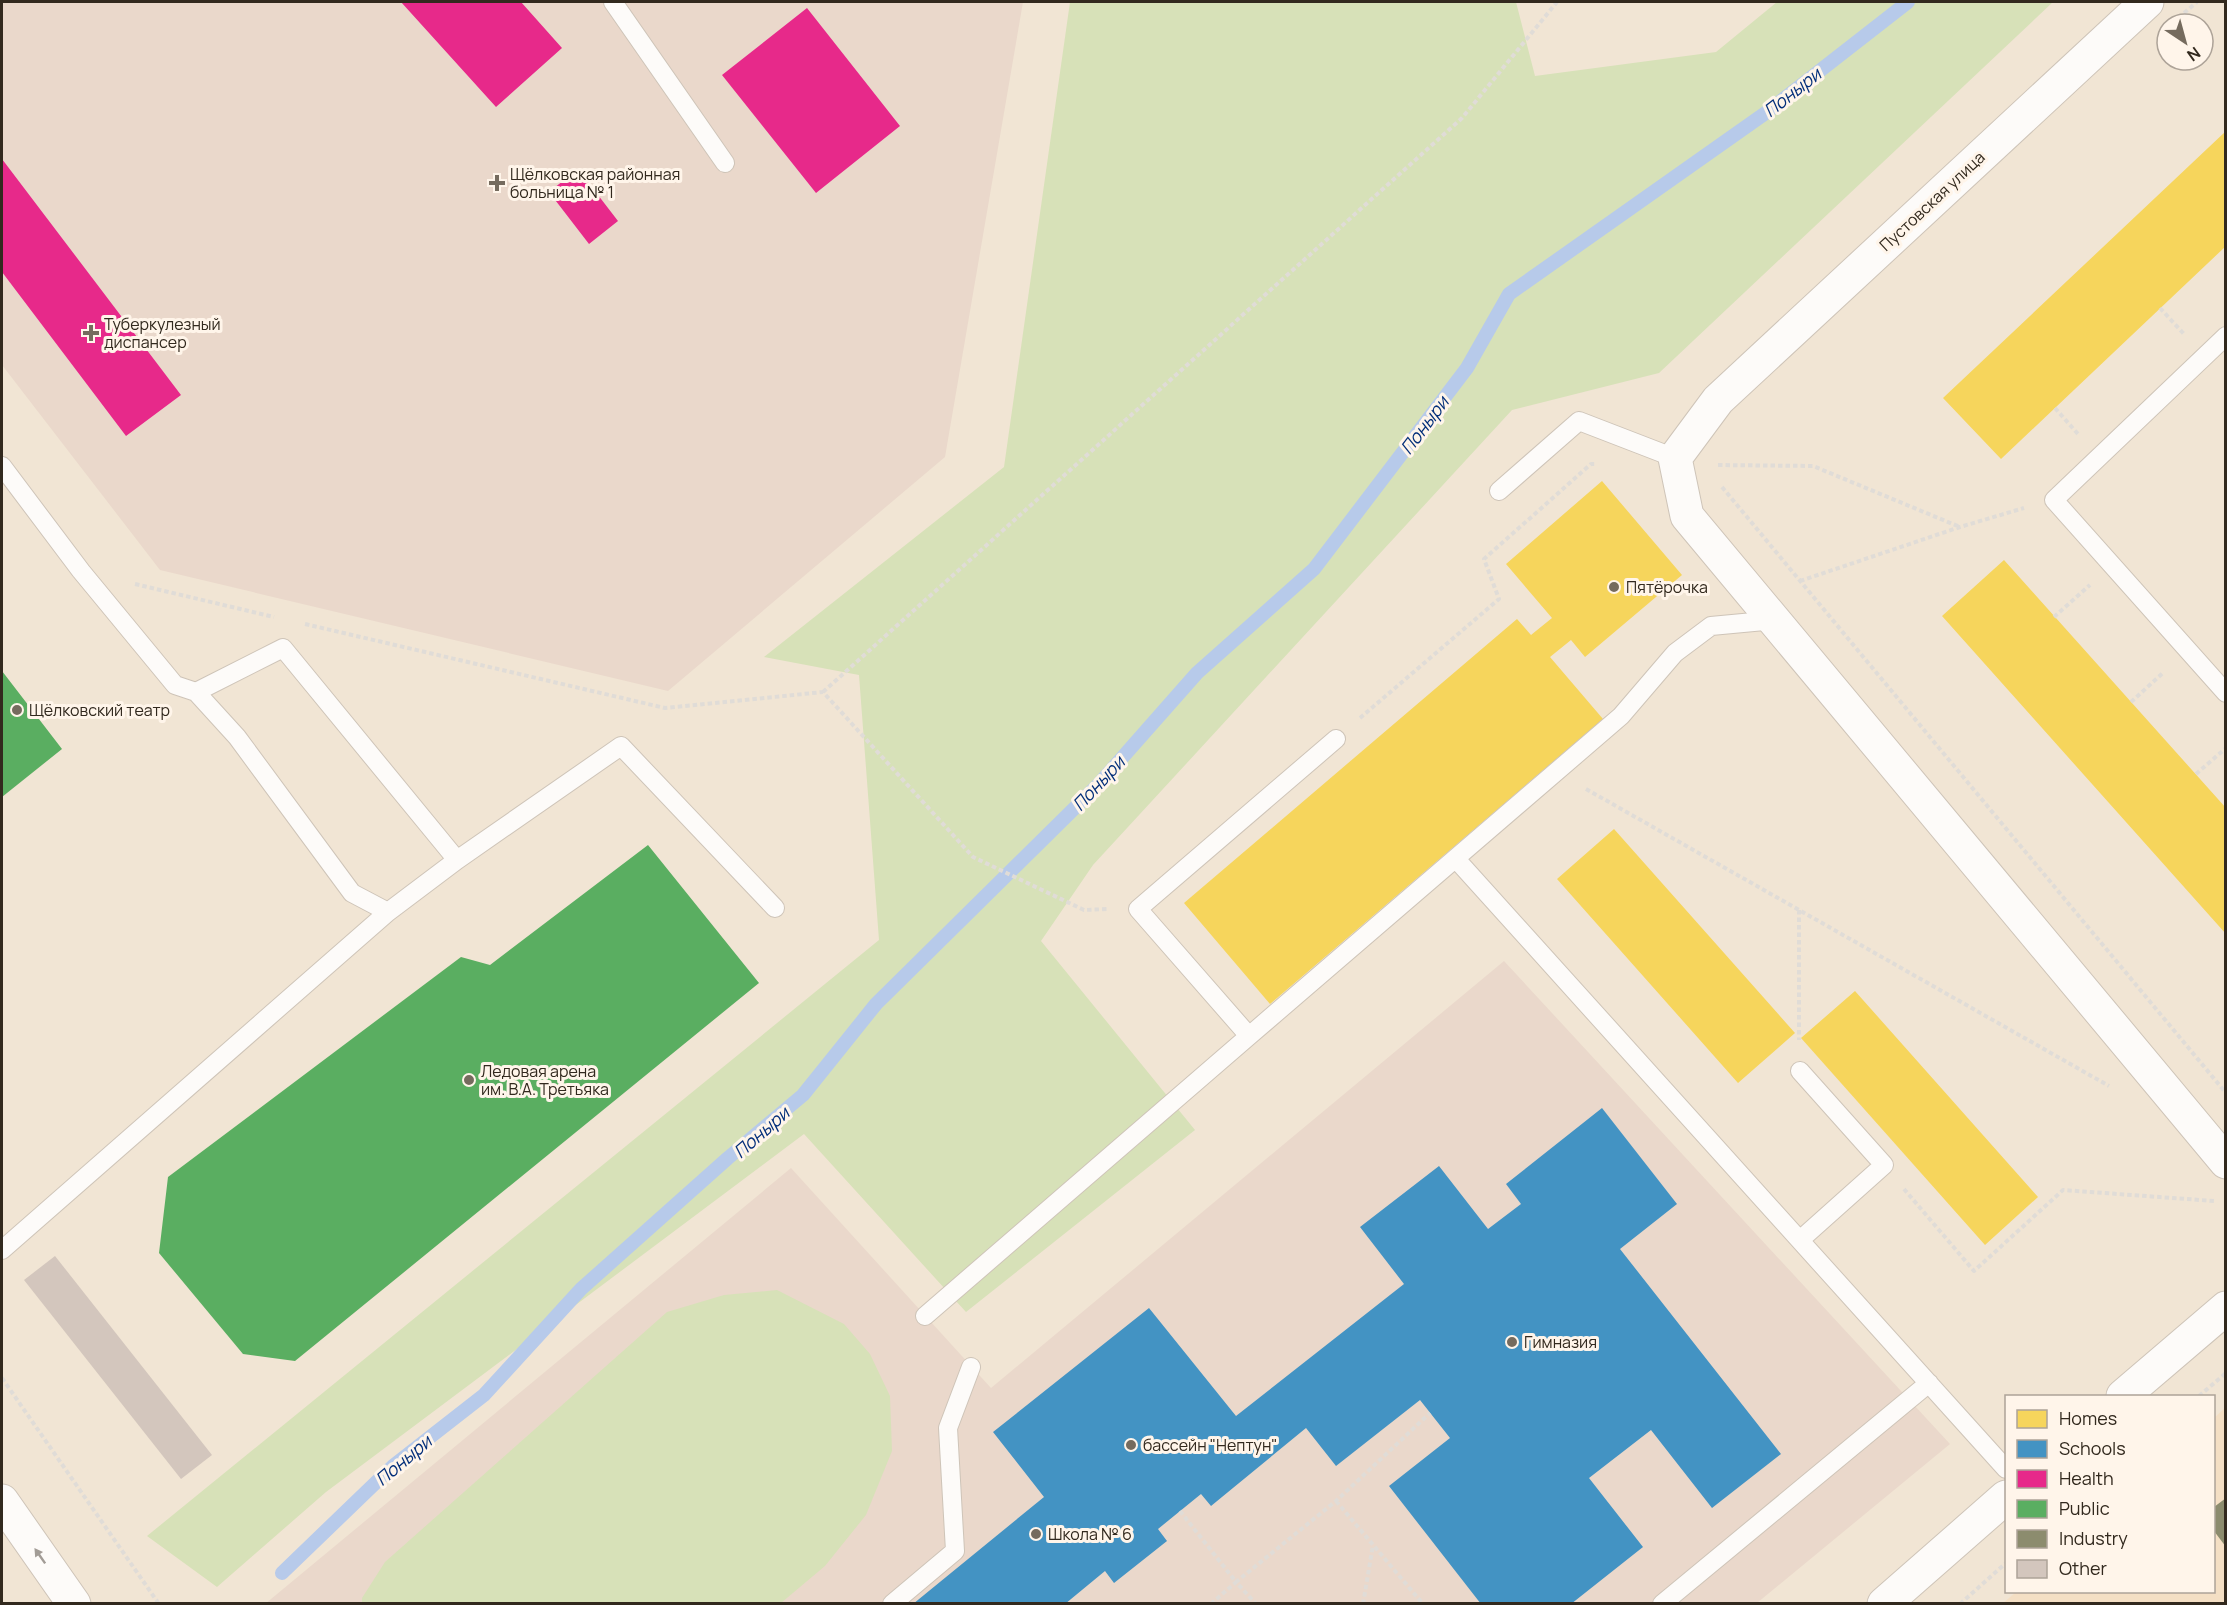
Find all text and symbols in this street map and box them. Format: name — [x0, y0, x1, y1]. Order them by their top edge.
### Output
north arrow — [2155, 12, 2215, 72]
text: N — [2183, 42, 2205, 66]
water label: Поныри — [1758, 61, 1827, 122]
street label: Пустовская улица — [1874, 146, 1990, 256]
place label: Щёлковская районная больница № 1 — [510, 163, 680, 203]
marker: Щёлковская районная больница № 1 — [488, 174, 506, 192]
place label: Туберкулезный диспансер — [104, 313, 221, 353]
marker: Туберкулезный диспансер — [82, 324, 100, 342]
water label: Поныри — [1394, 390, 1455, 459]
place label: Пятёрочка — [1626, 576, 1708, 598]
marker: Пятёрочка — [1607, 580, 1621, 594]
place label: Щёлковский театр — [29, 699, 170, 721]
marker: Щёлковский театр — [10, 703, 24, 717]
water label: Поныри — [1066, 749, 1131, 816]
place label: Ледовая арена им. В.А. Третьяка — [481, 1060, 609, 1100]
marker: Ледовая арена им. В.А. Третьяка — [462, 1073, 476, 1087]
water label: Поныри — [728, 1100, 795, 1163]
place label: Гимназия — [1524, 1331, 1597, 1353]
marker: Гимназия — [1505, 1335, 1519, 1349]
legend — [2005, 1395, 2215, 1593]
text: Homes — [2059, 1406, 2117, 1430]
water label: Поныри — [370, 1428, 438, 1491]
place label: бассейн "Нептун" — [1143, 1434, 1278, 1456]
text: Schools — [2059, 1436, 2126, 1460]
marker: бассейн "Нептун" — [1124, 1438, 1138, 1452]
text: Health — [2059, 1466, 2114, 1490]
text: Public — [2059, 1496, 2110, 1520]
place label: Школа № 6 — [1048, 1523, 1132, 1545]
text: Industry — [2059, 1526, 2128, 1550]
marker: Школа № 6 — [1029, 1527, 1043, 1541]
one-way arrow — [35, 1548, 47, 1563]
text: Other — [2059, 1556, 2107, 1580]

